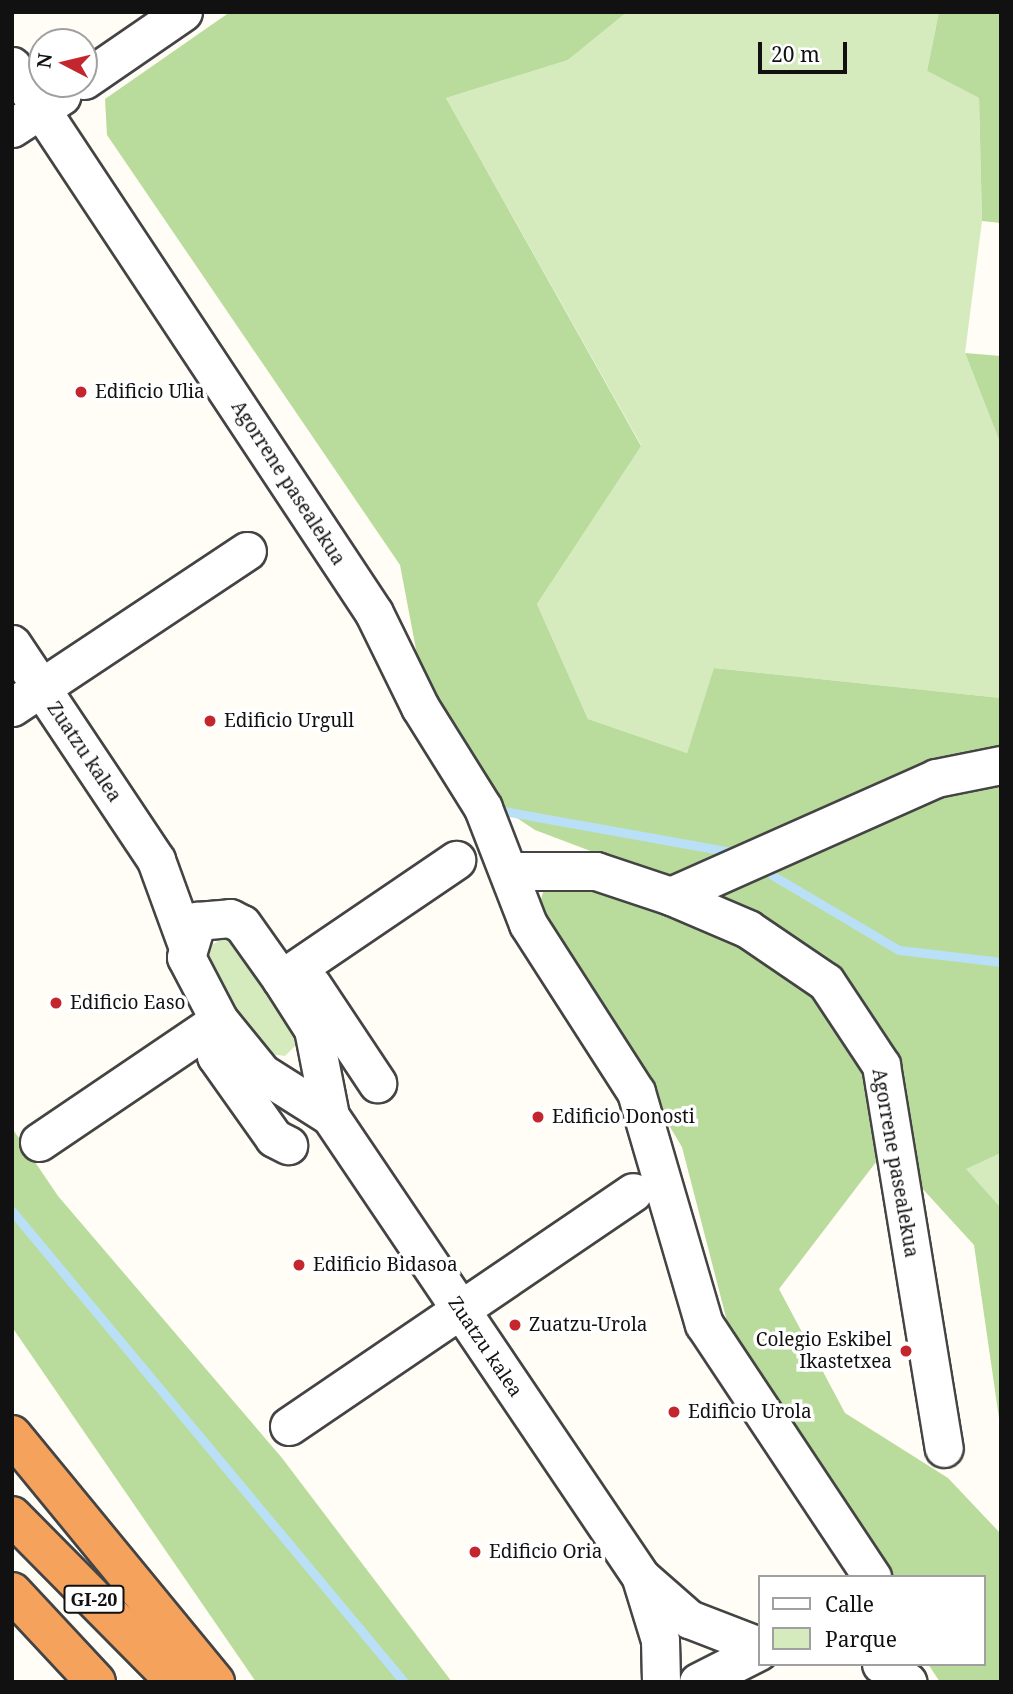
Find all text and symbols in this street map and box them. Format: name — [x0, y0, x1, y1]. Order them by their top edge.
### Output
north arrow — [28, 28, 98, 98]
scale bar — [761, 28, 850, 72]
text: 20 m — [771, 40, 820, 68]
text: N — [30, 52, 58, 70]
place label: Edificio Ulia — [95, 381, 205, 403]
marker: Edificio Ulia — [73, 384, 89, 400]
street label: Agorrene pasealekua — [226, 397, 350, 569]
street label: Zuatzu kalea — [42, 698, 126, 806]
place label: Edificio Urgull — [224, 710, 354, 732]
marker: Edificio Urgull — [202, 713, 218, 729]
place label: Edificio Easo — [70, 992, 186, 1014]
marker: Edificio Easo — [48, 995, 64, 1011]
street label: Agorrene pasealekua — [867, 1067, 923, 1259]
place label: Edificio Donosti — [552, 1106, 695, 1128]
marker: Edificio Donosti — [530, 1109, 546, 1125]
place label: Edificio Bidasoa — [313, 1254, 458, 1276]
marker: Edificio Bidasoa — [291, 1257, 307, 1273]
street label: Zuatzu kalea — [443, 1293, 527, 1401]
place label: Zuatzu-Urola — [529, 1314, 647, 1336]
marker: Zuatzu-Urola — [507, 1317, 523, 1333]
place label: Colegio Eskibel Ikastetxea — [756, 1329, 892, 1373]
marker: Colegio Eskibel Ikastetxea — [898, 1343, 914, 1359]
place label: Edificio Urola — [688, 1401, 812, 1423]
marker: Edificio Urola — [666, 1404, 682, 1420]
place label: Edificio Oria — [489, 1541, 602, 1563]
marker: Edificio Oria — [467, 1544, 483, 1560]
legend — [758, 1575, 985, 1666]
road number: GI-20 — [62, 1584, 126, 1614]
text: Calle — [825, 1590, 874, 1618]
text: Parque — [825, 1625, 897, 1653]

